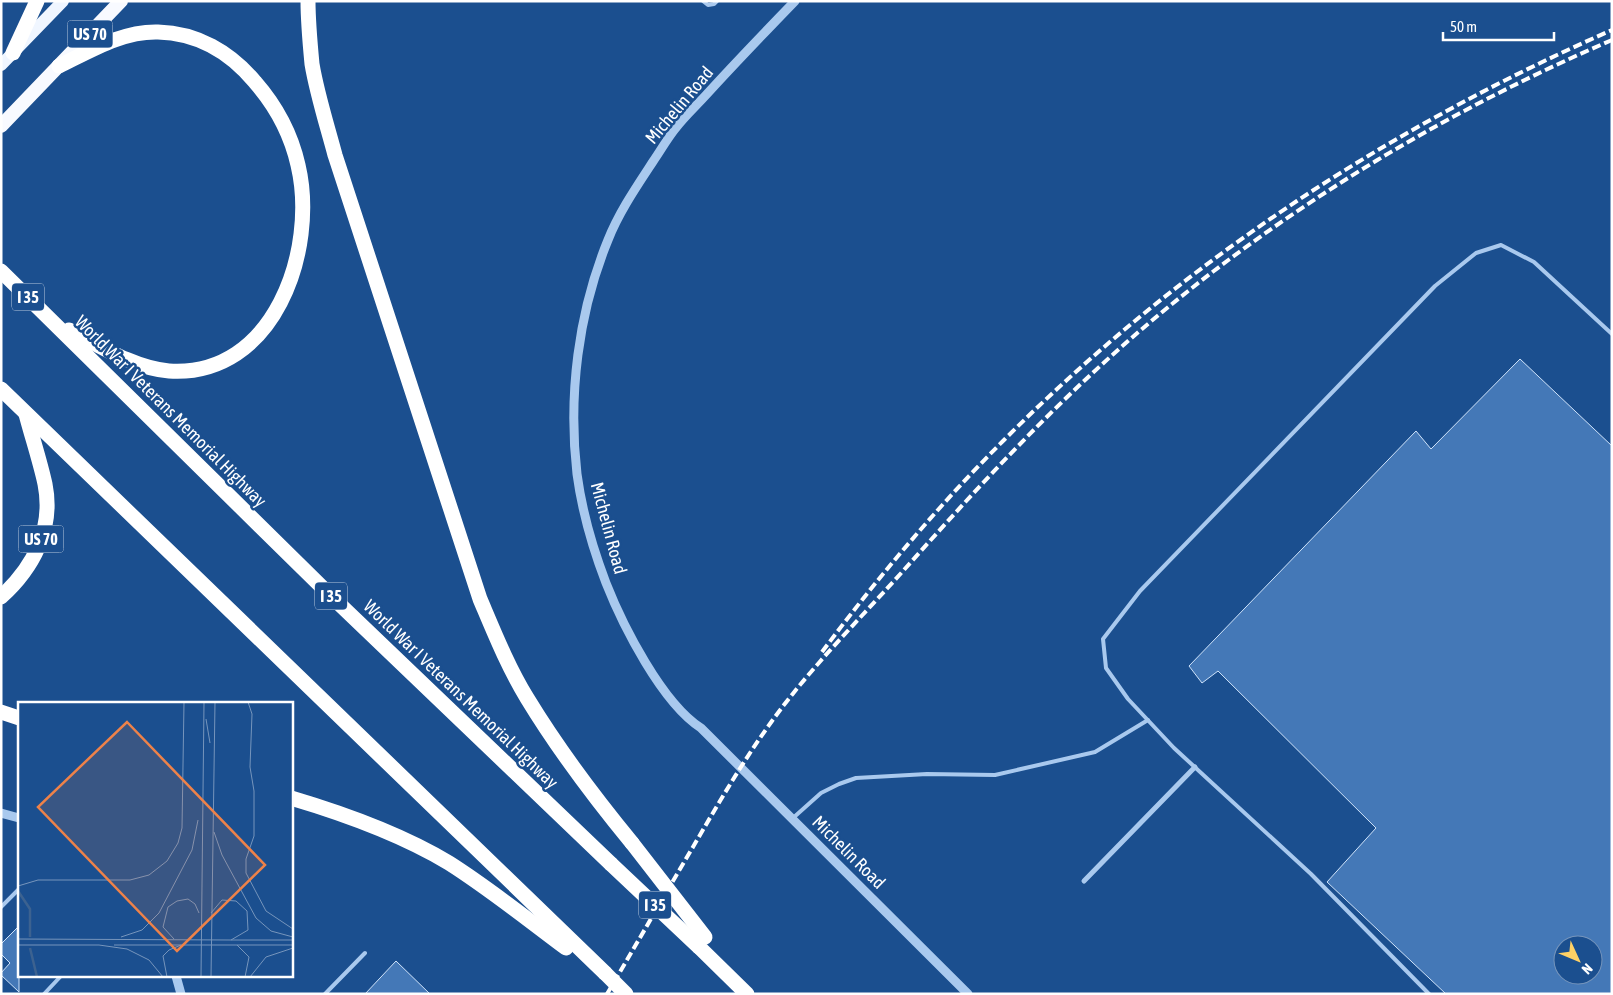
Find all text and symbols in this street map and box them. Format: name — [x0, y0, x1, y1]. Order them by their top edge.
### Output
scale bar — [1443, 10, 1554, 42]
text: 50 m — [1450, 18, 1477, 35]
road number: US 70 — [68, 20, 112, 48]
street label: Michelin Road — [641, 62, 717, 148]
road number: I 35 — [12, 284, 44, 310]
street label: World War I Veterans Memorial Highway — [71, 311, 271, 511]
street label: Michelin Road — [587, 480, 631, 576]
road number: US 70 — [18, 526, 64, 552]
road number: I 35 — [315, 582, 347, 610]
street label: World War I Veterans Memorial Highway — [359, 595, 563, 793]
inset map — [18, 702, 292, 978]
street label: Michelin Road — [808, 811, 890, 893]
road number: I 35 — [639, 892, 671, 918]
north arrow — [1553, 935, 1603, 985]
text: N — [1579, 961, 1596, 978]

